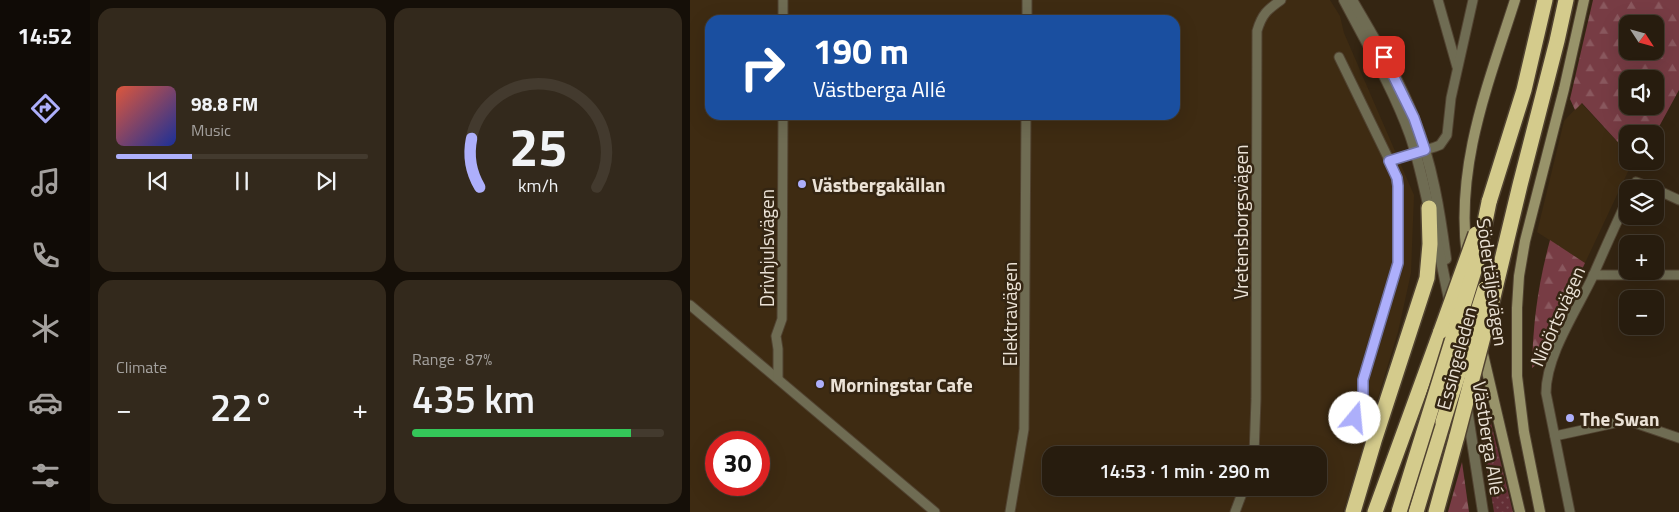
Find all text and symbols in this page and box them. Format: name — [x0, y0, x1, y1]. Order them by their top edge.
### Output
north arrow — [1619, 15, 1664, 60]
map controls — [1619, 15, 1664, 335]
text: 14:52 — [18, 19, 72, 53]
text: 190 m — [813, 24, 909, 78]
icon: right — [730, 35, 795, 100]
pin — [1363, 36, 1405, 78]
icon: arrive — [1370, 43, 1398, 71]
button: sound — [1619, 70, 1664, 115]
text: Västberga Allé — [813, 72, 946, 106]
text: 98.8 FM — [191, 89, 258, 118]
icon: directions — [28, 91, 63, 126]
text: 25 — [509, 107, 567, 186]
text: Music — [191, 118, 231, 142]
button: search — [1619, 125, 1664, 170]
street label: Vretensborgsvägen — [1226, 145, 1255, 299]
icon: music — [28, 165, 63, 200]
icon: previous — [144, 167, 172, 195]
icon: pause — [228, 167, 256, 195]
icon: next — [312, 167, 340, 195]
place label: Västbergakällan — [812, 170, 946, 199]
text: km/h — [518, 172, 558, 199]
marker: Västbergakällan — [796, 178, 808, 190]
button: layers — [1619, 180, 1664, 225]
street label: Drivhjulsvägen — [752, 189, 781, 307]
street label: Södertäljevägen — [1470, 216, 1516, 348]
button: + — [1619, 235, 1664, 280]
icon: phone — [28, 238, 63, 273]
street label: Nioörtsvägen — [1522, 261, 1592, 371]
street label: Elektravägen — [995, 262, 1024, 366]
button: − — [1619, 290, 1664, 335]
street label: Essingeleden — [1428, 303, 1484, 413]
icon: climate — [28, 311, 63, 346]
text: Range · 87% — [412, 347, 492, 371]
text: Climate — [116, 355, 167, 379]
text: 435 km — [412, 370, 535, 428]
place label: Morningstar Cafe — [830, 370, 973, 399]
text: 22° — [210, 378, 274, 436]
marker: Morningstar Cafe — [814, 378, 826, 390]
street label: Västberga Allé — [1466, 379, 1512, 497]
icon: car — [28, 385, 63, 420]
text: − — [116, 387, 132, 430]
text: + — [352, 387, 368, 430]
position arrow — [1328, 391, 1380, 443]
place label: The Swan — [1580, 404, 1659, 433]
marker: The Swan — [1564, 412, 1576, 424]
speed limit sign: 30 — [705, 431, 770, 496]
text: 14:53 · 1 min · 290 m — [1099, 456, 1270, 485]
icon: filters — [28, 458, 63, 493]

